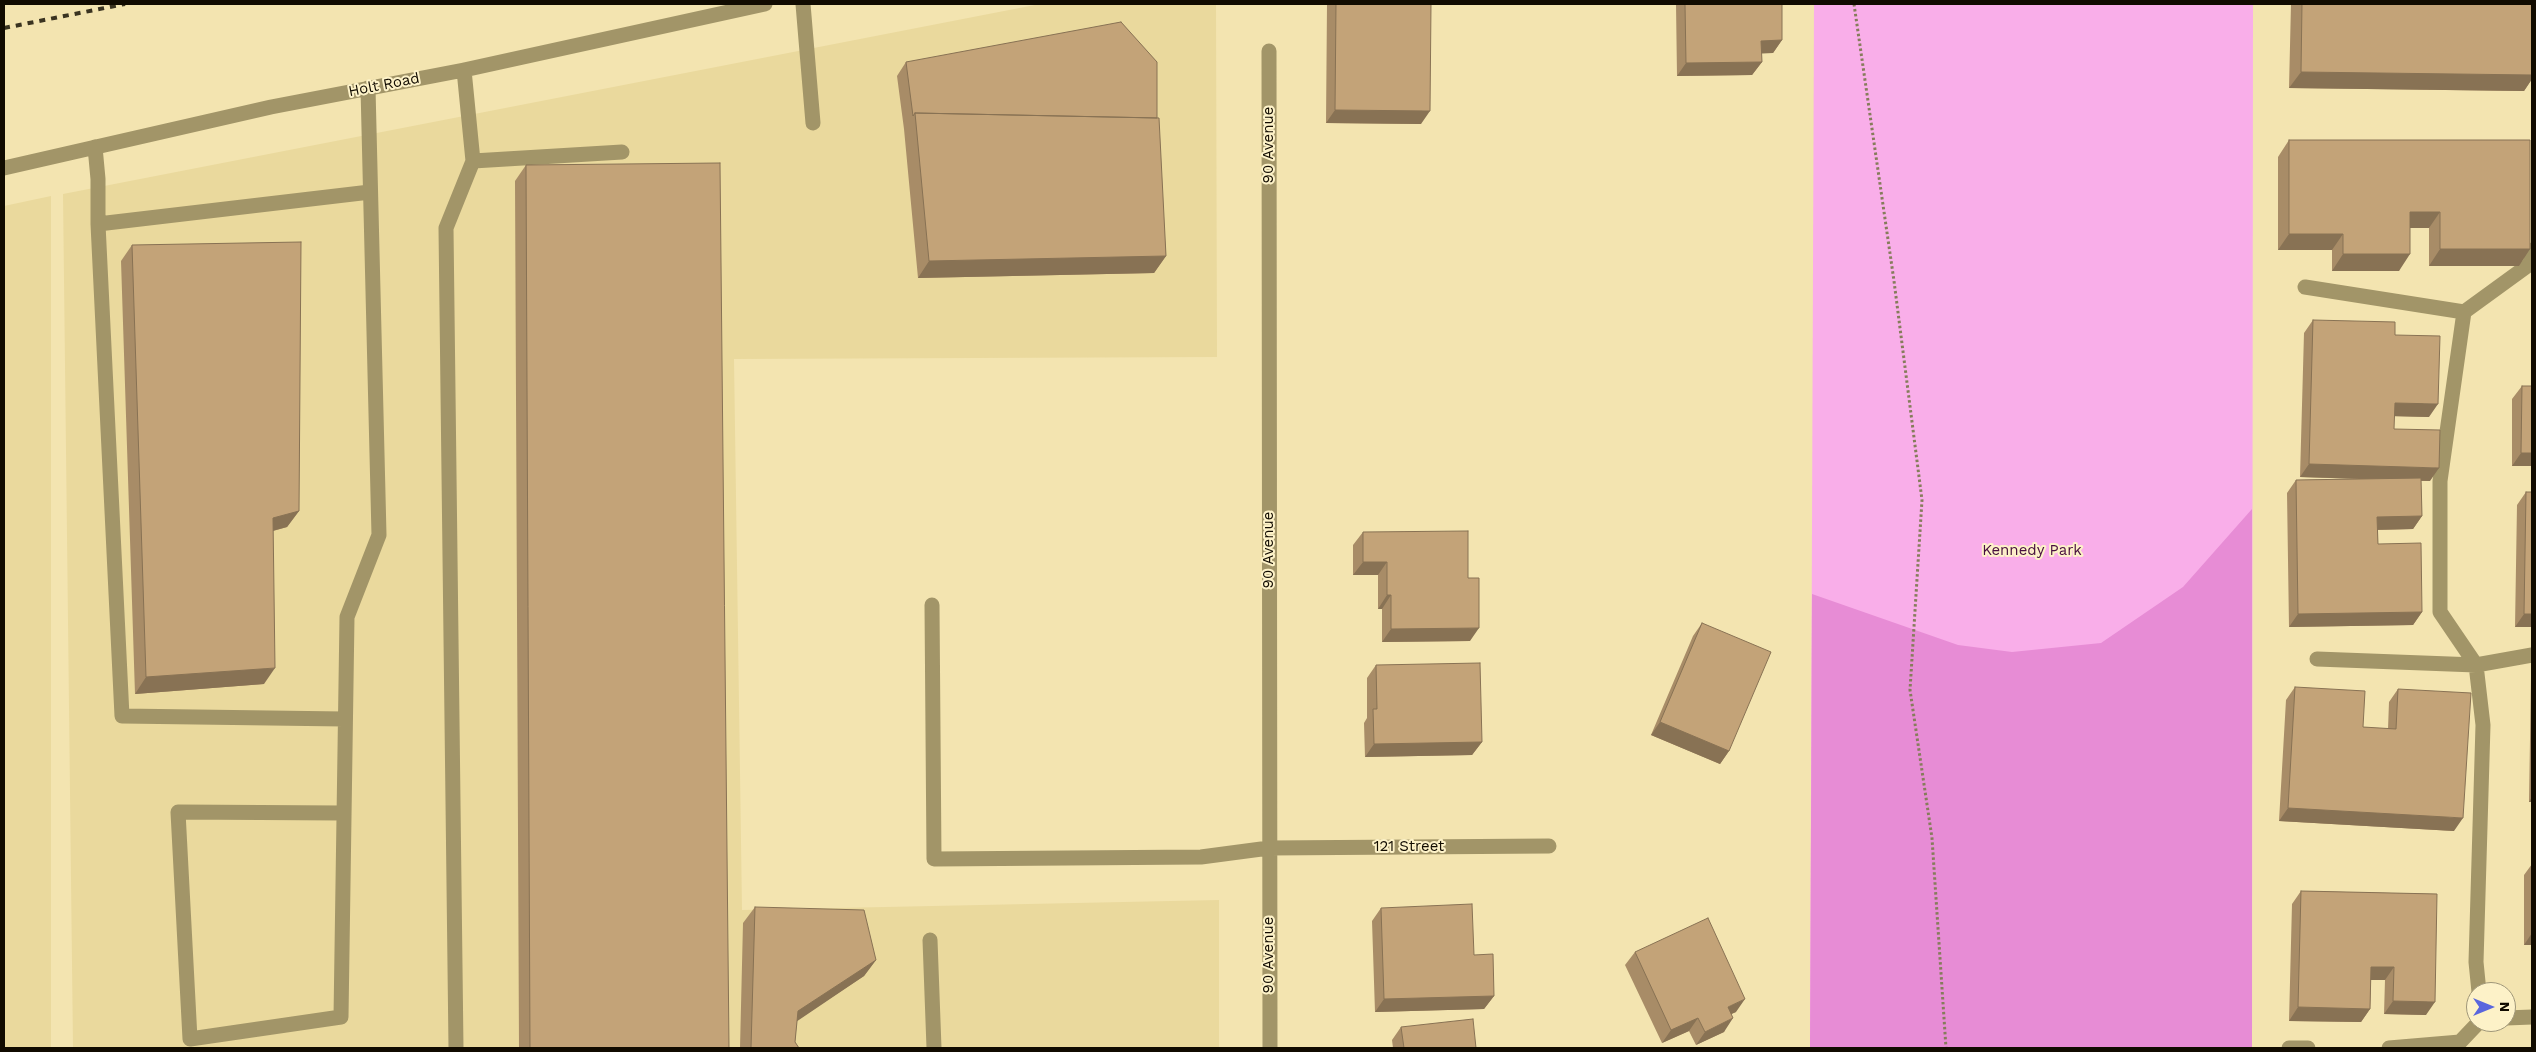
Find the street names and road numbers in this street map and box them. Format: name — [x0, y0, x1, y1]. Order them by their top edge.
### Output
street label: Holt Road — [347, 69, 421, 101]
street label: 90 Avenue — [1260, 107, 1278, 183]
street label: 90 Avenue — [1260, 512, 1278, 588]
street label: 121 Street — [1374, 838, 1444, 856]
street label: 90 Avenue — [1260, 917, 1278, 993]

